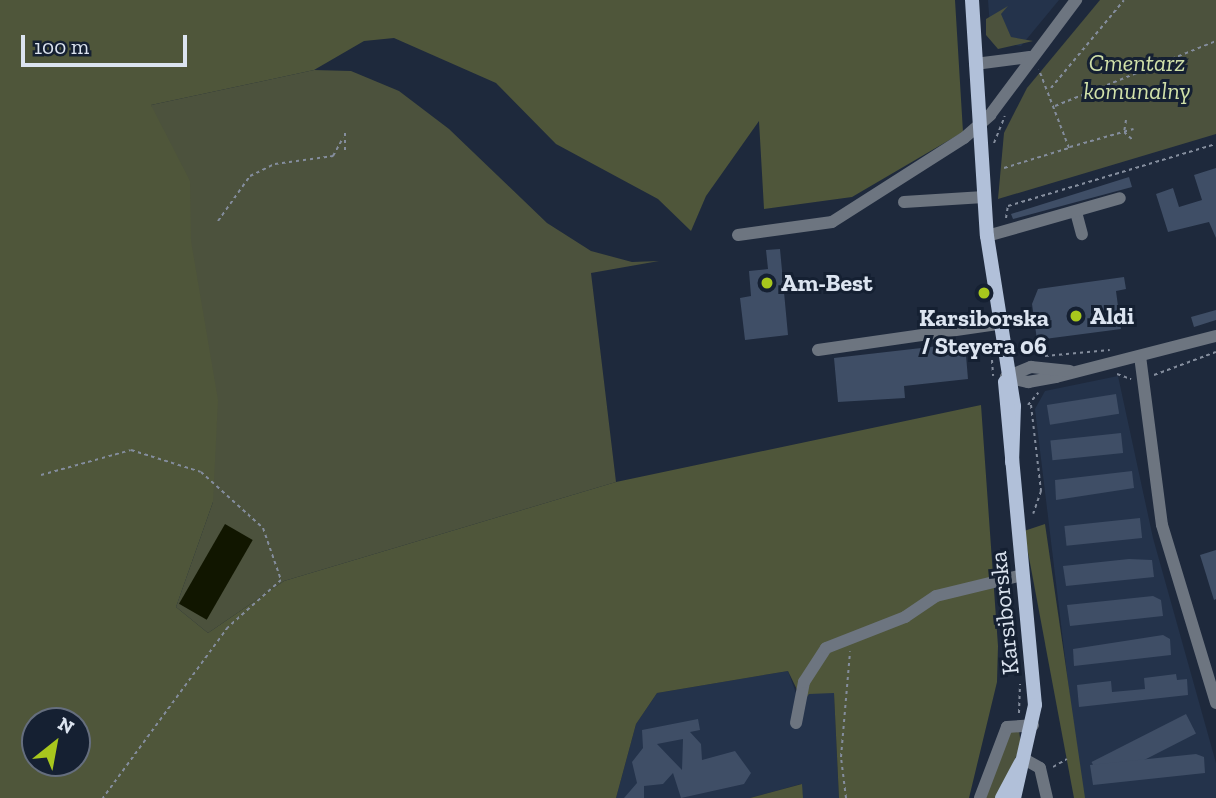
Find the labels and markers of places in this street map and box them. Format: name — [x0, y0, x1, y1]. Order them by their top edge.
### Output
place label: Am-Best — [781, 269, 873, 297]
marker: Am-Best — [759, 275, 775, 291]
marker: Karsiborska / Steyera 06 — [976, 285, 992, 301]
place label: Aldi — [1090, 302, 1134, 330]
place label: Karsiborska / Steyera 06 — [919, 304, 1049, 360]
marker: Aldi — [1068, 308, 1084, 324]

